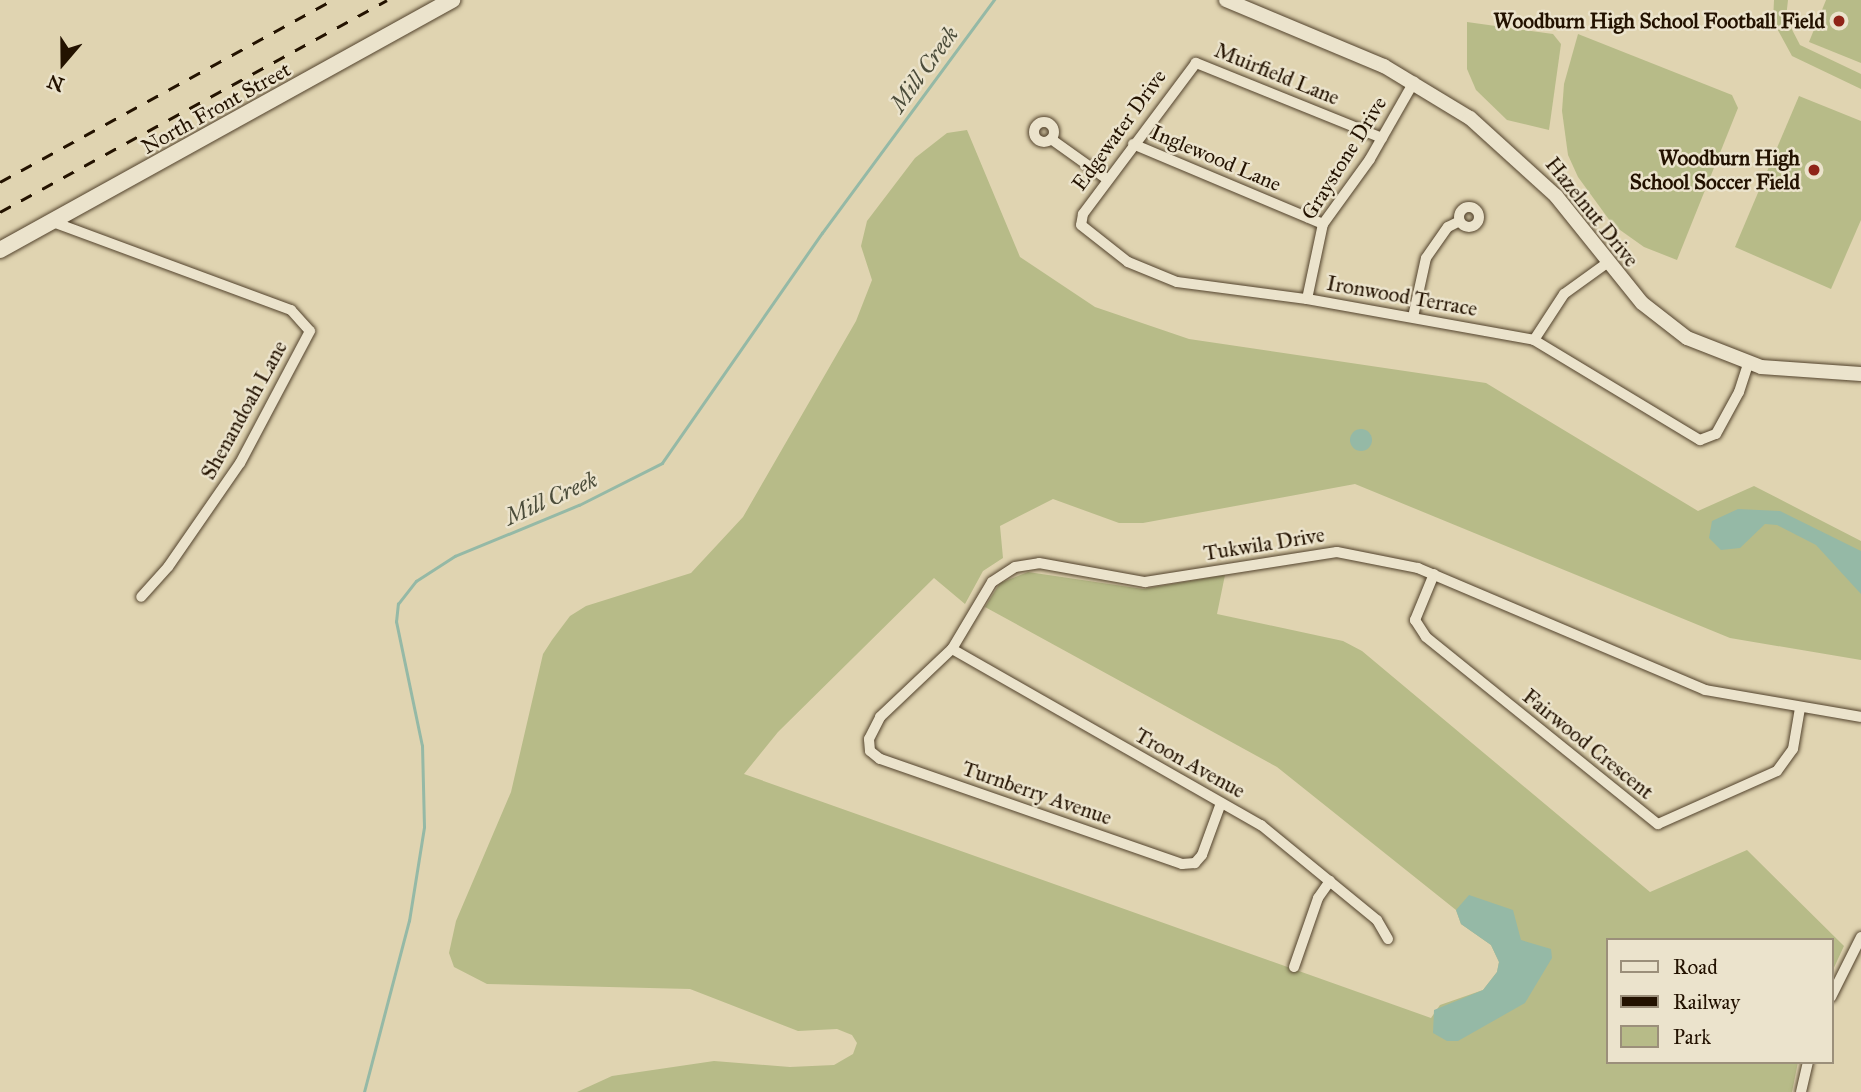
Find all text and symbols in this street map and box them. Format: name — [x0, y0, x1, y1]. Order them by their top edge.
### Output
place label: Woodburn High School Football Field — [1493, 8, 1825, 34]
marker: Woodburn High School Football Field — [1831, 13, 1847, 29]
water label: Mill Creek — [884, 21, 964, 117]
north arrow — [28, 28, 98, 98]
street label: Muirfield Lane — [1211, 38, 1343, 110]
street label: North Front Street — [137, 57, 295, 159]
street label: Edgewater Drive — [1067, 64, 1171, 196]
text: N — [44, 70, 67, 97]
street label: Graystone Drive — [1296, 92, 1392, 224]
street label: Inglewood Lane — [1147, 119, 1285, 197]
place label: Woodburn High School Soccer Field — [1630, 145, 1800, 195]
street label: Hazelnut Drive — [1540, 152, 1644, 272]
marker: Woodburn High School Soccer Field — [1806, 162, 1822, 178]
street label: Ironwood Terrace — [1325, 270, 1479, 322]
street label: Shenandoah Lane — [195, 336, 293, 484]
water label: Mill Creek — [500, 465, 602, 531]
street label: Tukwila Drive — [1202, 522, 1326, 566]
street label: Fairwood Crescent — [1518, 684, 1658, 804]
street label: Troon Avenue — [1131, 722, 1249, 804]
street label: Turnberry Avenue — [959, 756, 1115, 830]
legend — [1605, 938, 1833, 1064]
text: Road — [1673, 954, 1718, 980]
text: Railway — [1673, 989, 1740, 1015]
text: Park — [1673, 1024, 1711, 1050]

